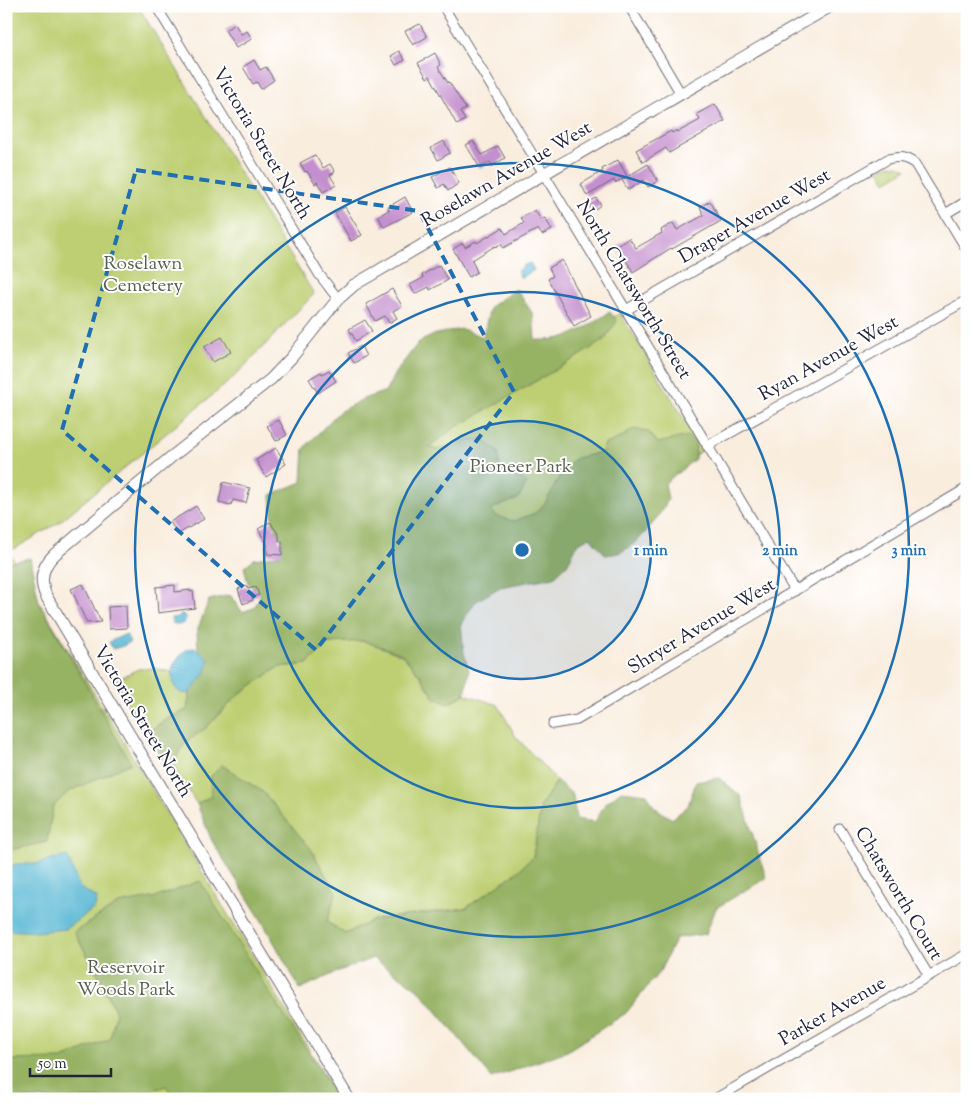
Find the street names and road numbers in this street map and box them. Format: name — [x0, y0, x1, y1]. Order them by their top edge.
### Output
street label: Victoria Street North — [205, 63, 317, 225]
street label: Roselawn Avenue West — [417, 115, 598, 235]
street label: Draper Avenue West — [674, 162, 836, 271]
street label: North Chatsworth Street — [569, 195, 698, 385]
street label: Ryan Avenue West — [754, 309, 904, 409]
street label: Shryer Avenue West — [623, 572, 781, 682]
street label: Victoria Street North — [86, 641, 198, 803]
street label: Chatsworth Court — [847, 822, 949, 966]
street label: Parker Avenue — [775, 970, 892, 1054]

